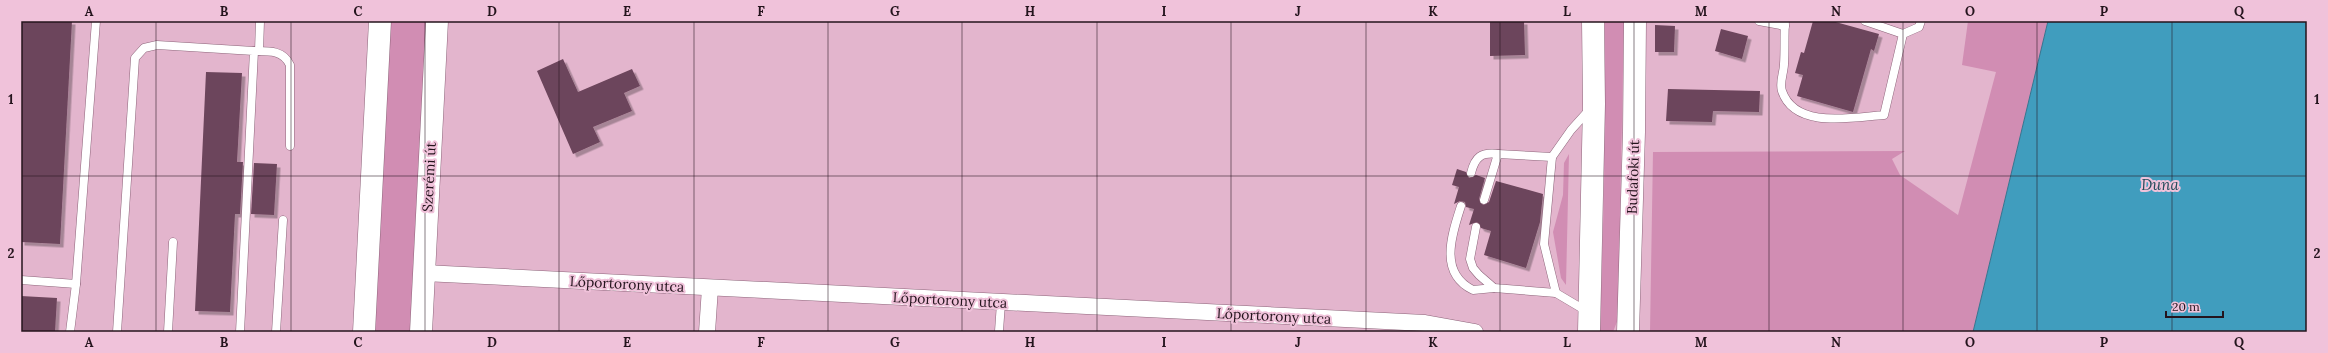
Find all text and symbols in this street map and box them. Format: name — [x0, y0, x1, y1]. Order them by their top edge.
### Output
text: A — [85, 3, 94, 20]
text: B — [220, 3, 229, 20]
text: C — [354, 3, 363, 20]
text: D — [487, 3, 497, 20]
text: E — [623, 3, 631, 20]
text: F — [757, 3, 765, 20]
text: G — [890, 3, 900, 20]
text: H — [1025, 3, 1035, 20]
text: I — [1161, 3, 1167, 20]
text: J — [1295, 3, 1301, 20]
text: K — [1428, 3, 1438, 20]
text: L — [1563, 3, 1571, 20]
text: M — [1695, 3, 1708, 20]
text: N — [1831, 3, 1841, 20]
text: O — [1965, 3, 1975, 20]
text: P — [2100, 3, 2109, 20]
text: Q — [2234, 3, 2245, 20]
text: 1 — [8, 91, 14, 108]
text: 1 — [2314, 91, 2320, 108]
street label: Budafoki út — [1623, 139, 1643, 214]
street label: Szerémi út — [418, 141, 440, 212]
water label: Duna — [2141, 175, 2179, 194]
text: 2 — [8, 245, 15, 262]
text: 2 — [2314, 245, 2321, 262]
street label: Lőportorony utca — [569, 272, 685, 296]
street label: Lőportorony utca — [892, 288, 1008, 312]
scale bar — [2166, 293, 2223, 319]
text: 20 m — [2172, 299, 2200, 314]
street label: Lőportorony utca — [1216, 304, 1332, 328]
text: A — [85, 334, 94, 351]
text: B — [220, 334, 229, 351]
text: C — [354, 334, 363, 351]
text: D — [487, 334, 497, 351]
text: E — [623, 334, 631, 351]
text: F — [757, 334, 765, 351]
text: G — [890, 334, 900, 351]
text: H — [1025, 334, 1035, 351]
text: I — [1161, 334, 1167, 351]
text: J — [1295, 334, 1301, 351]
text: K — [1428, 334, 1438, 351]
text: L — [1563, 334, 1571, 351]
text: M — [1695, 334, 1708, 351]
text: N — [1831, 334, 1841, 351]
text: O — [1965, 334, 1975, 351]
text: P — [2100, 334, 2109, 351]
text: Q — [2234, 334, 2245, 351]

